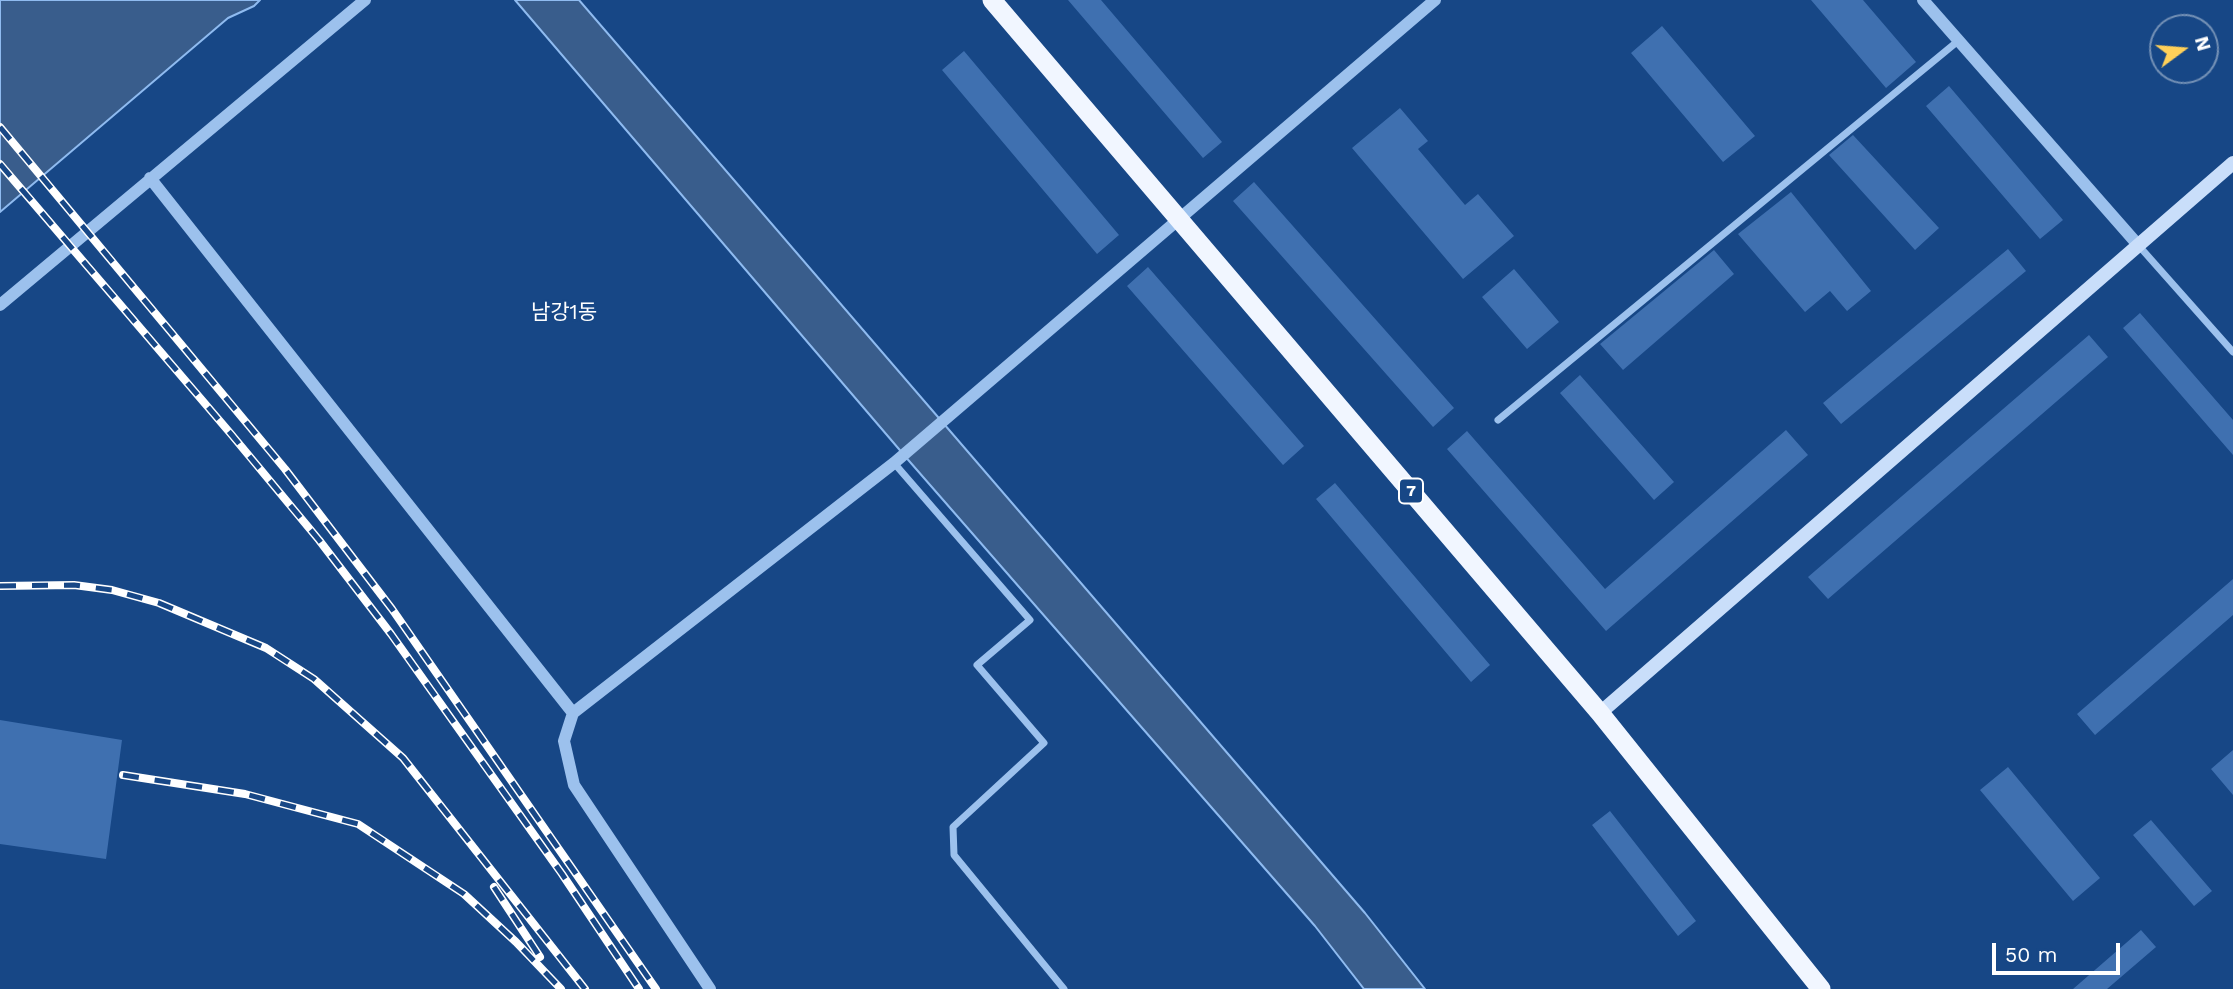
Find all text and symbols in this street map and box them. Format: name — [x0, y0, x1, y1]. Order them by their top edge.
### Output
north arrow — [2149, 14, 2219, 84]
text: N — [2190, 34, 2216, 54]
district label: 남강1동 — [531, 300, 597, 326]
road number: 7 — [1399, 478, 1423, 504]
scale bar — [1995, 930, 2123, 974]
text: 50 m — [2005, 942, 2057, 967]

